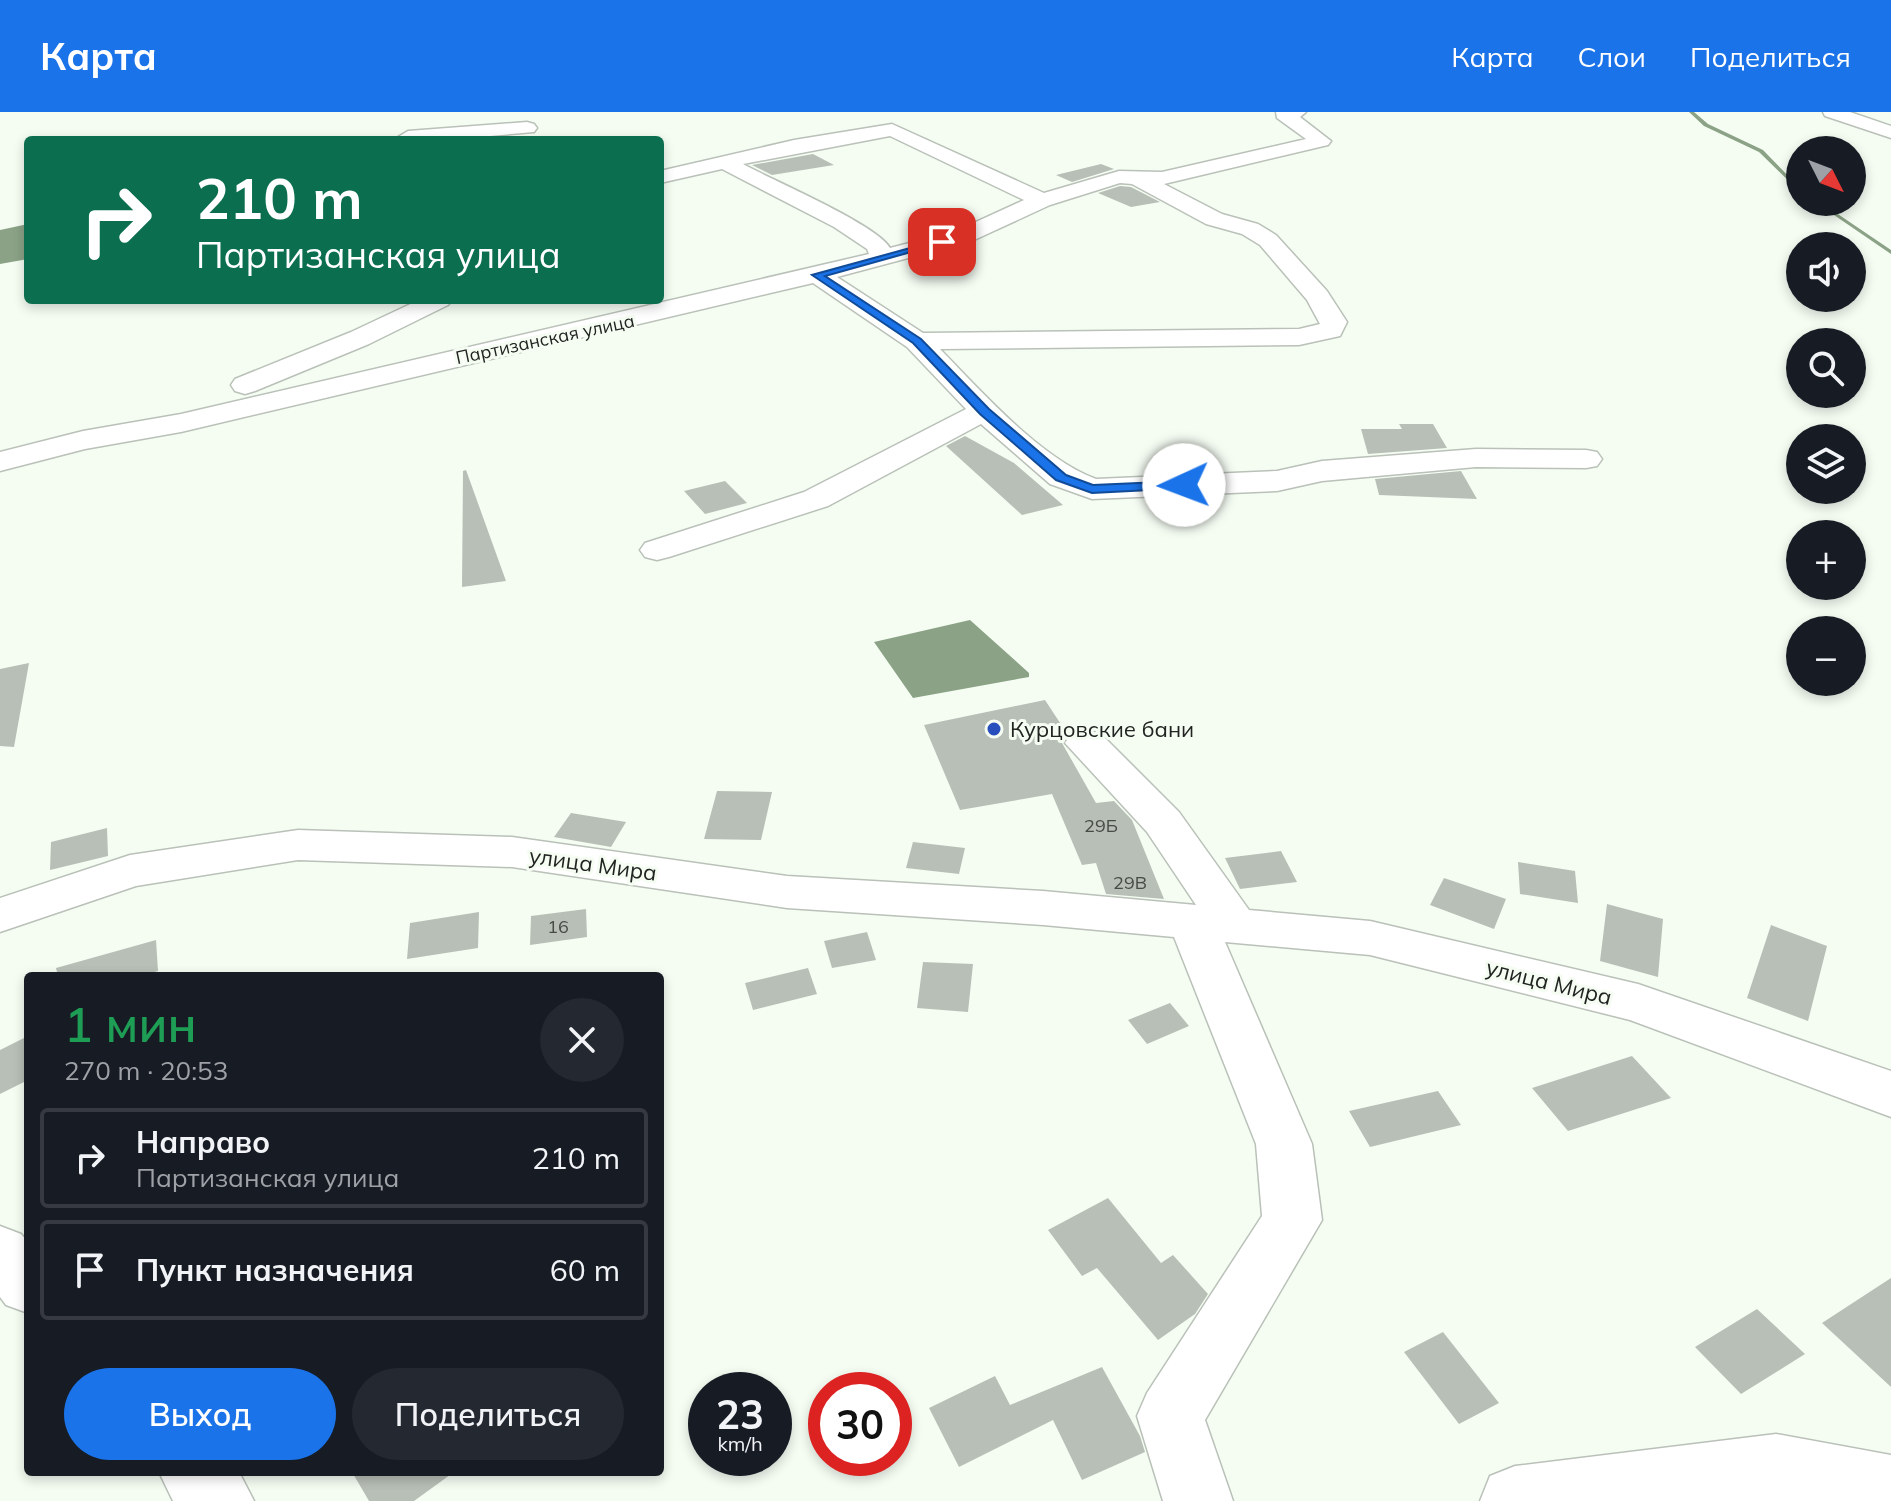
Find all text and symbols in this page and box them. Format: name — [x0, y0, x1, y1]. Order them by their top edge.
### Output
text: Карта — [40, 32, 157, 80]
text: Карта — [1451, 39, 1534, 74]
text: Слои — [1578, 39, 1646, 74]
text: Поделиться — [1690, 39, 1851, 74]
north arrow — [1786, 136, 1866, 216]
map controls — [1786, 136, 1866, 696]
text: 210 m — [196, 163, 363, 233]
icon: right — [64, 168, 168, 272]
pin — [908, 208, 976, 276]
icon: arrive — [920, 220, 964, 264]
text: Партизанская улица — [196, 232, 561, 277]
button: sound — [1786, 232, 1866, 312]
street label: Партизанская улица — [453, 309, 637, 369]
button: search — [1786, 328, 1866, 408]
button: layers — [1786, 424, 1866, 504]
position arrow — [1142, 443, 1226, 527]
button: + — [1786, 520, 1866, 600]
button: − — [1786, 616, 1866, 696]
place label: Курцовские бани — [1010, 715, 1194, 743]
marker: Курцовские бани — [985, 720, 1003, 738]
house number: 29Б — [1084, 814, 1118, 837]
street label: улица Мира — [527, 841, 659, 887]
house number: 29В — [1113, 871, 1147, 894]
house number: 16 — [547, 915, 569, 938]
street label: улица Мира — [1483, 953, 1615, 1011]
text: 1 мин — [64, 994, 197, 1054]
button: close — [540, 998, 624, 1082]
text: 270 m · 20:53 — [64, 1054, 228, 1087]
text: Направо — [136, 1123, 270, 1161]
icon: right — [68, 1136, 112, 1180]
text: 210 m — [532, 1139, 620, 1177]
text: Партизанская улица — [136, 1161, 399, 1194]
icon: arrive — [68, 1248, 112, 1292]
text: Пункт назначения — [136, 1251, 414, 1289]
text: 60 m — [550, 1251, 620, 1289]
button: Выход — [64, 1368, 336, 1460]
button: Поделиться — [352, 1368, 624, 1460]
speed limit sign: 30 — [808, 1372, 912, 1476]
text: 23 — [716, 1389, 764, 1439]
text: km/h — [717, 1431, 763, 1456]

